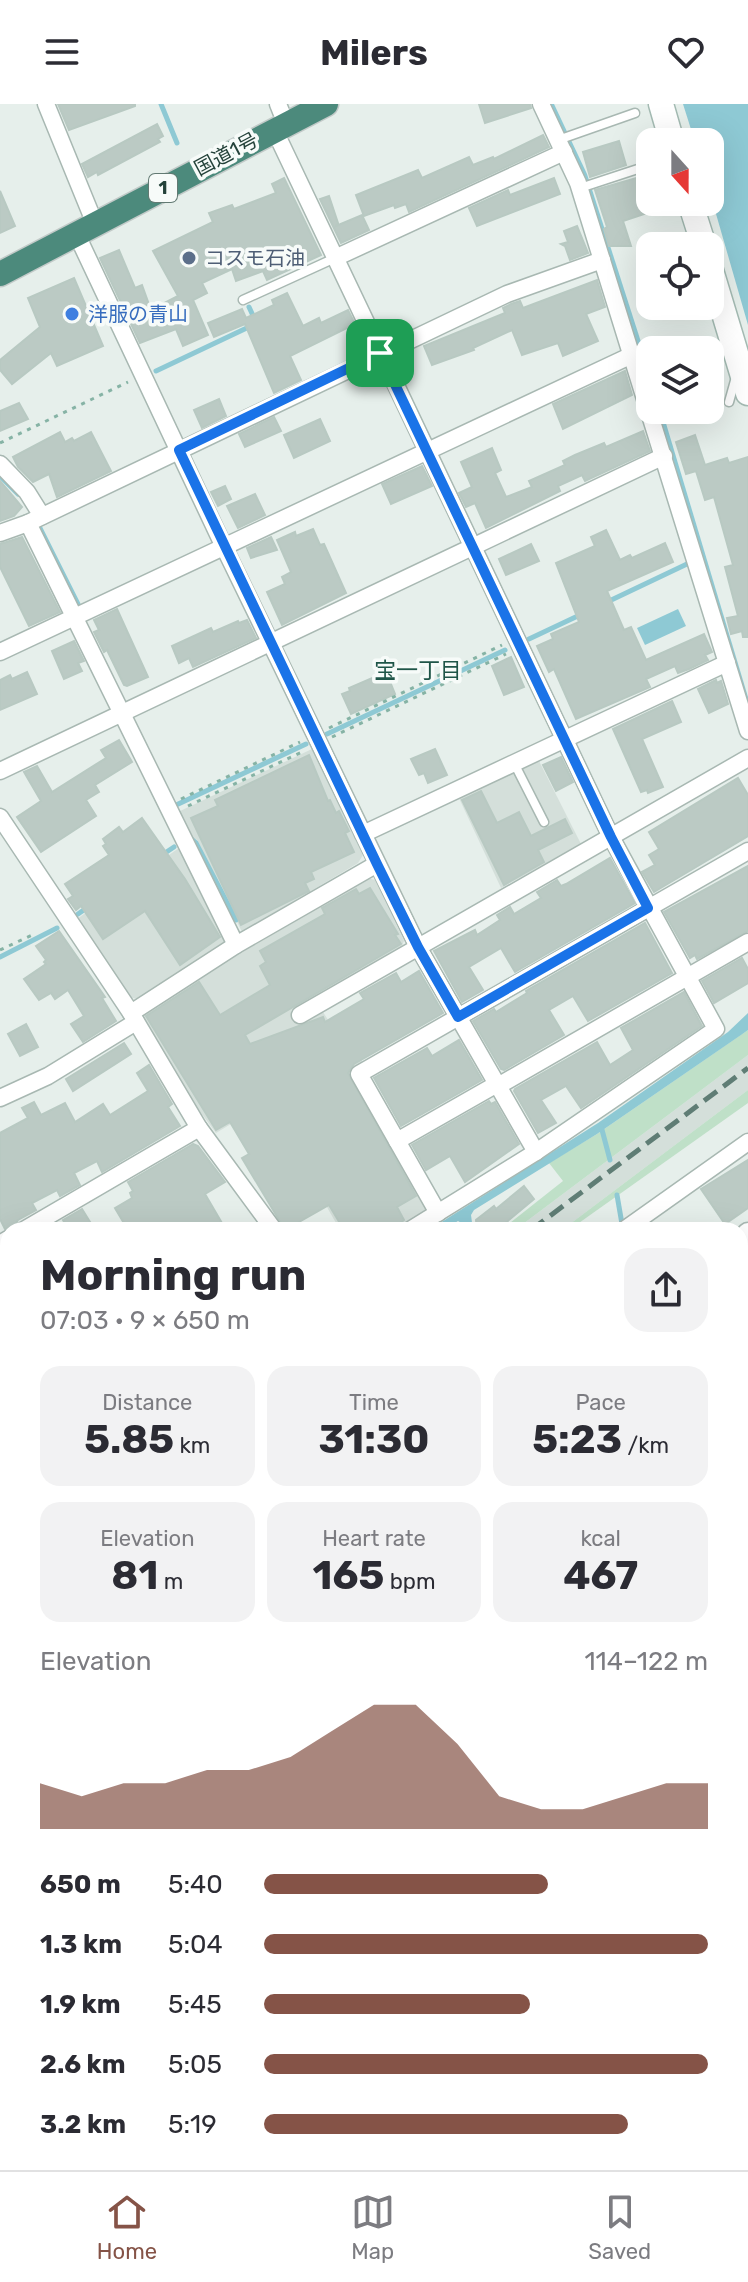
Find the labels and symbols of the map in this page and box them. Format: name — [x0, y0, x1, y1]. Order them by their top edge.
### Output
street label: 国道1号 — [190, 127, 262, 181]
north arrow — [636, 128, 724, 216]
road number: 1 — [149, 174, 177, 202]
place label: コスモ石油 — [205, 246, 305, 270]
marker: コスモ石油 — [180, 249, 198, 267]
place label: 洋服の青山 — [88, 302, 188, 326]
marker: 洋服の青山 — [63, 305, 81, 323]
pin — [346, 319, 414, 387]
district label: 宝一丁目 — [374, 657, 462, 684]

